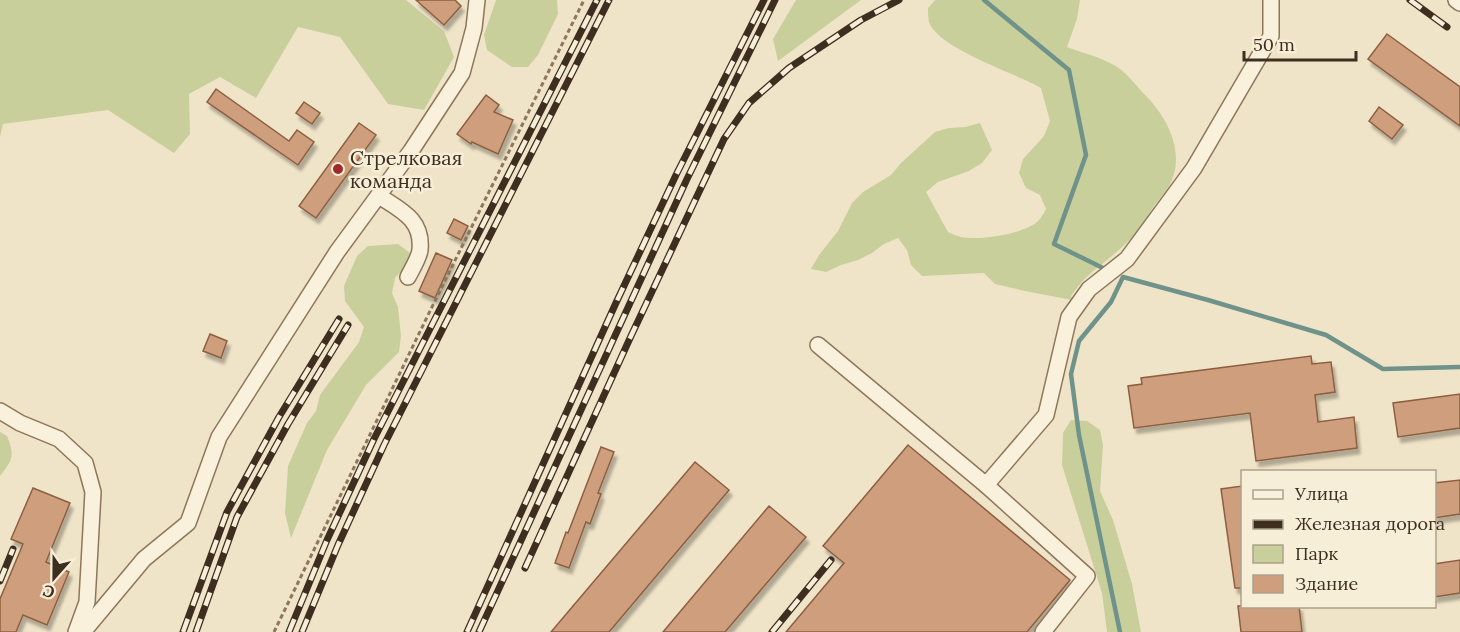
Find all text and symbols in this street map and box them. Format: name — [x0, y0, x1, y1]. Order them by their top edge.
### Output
scale bar — [1244, 24, 1356, 62]
text: 50 m — [1253, 33, 1295, 56]
place label: Стрелковая команда — [350, 145, 462, 193]
marker: Стрелковая команда — [331, 162, 345, 176]
legend — [1241, 470, 1436, 608]
text: Улица — [1294, 482, 1348, 505]
text: Железная дорога — [1295, 512, 1445, 535]
text: Парк — [1295, 542, 1339, 565]
north arrow — [24, 548, 84, 608]
text: Здание — [1295, 572, 1358, 595]
text: С — [40, 581, 57, 603]

